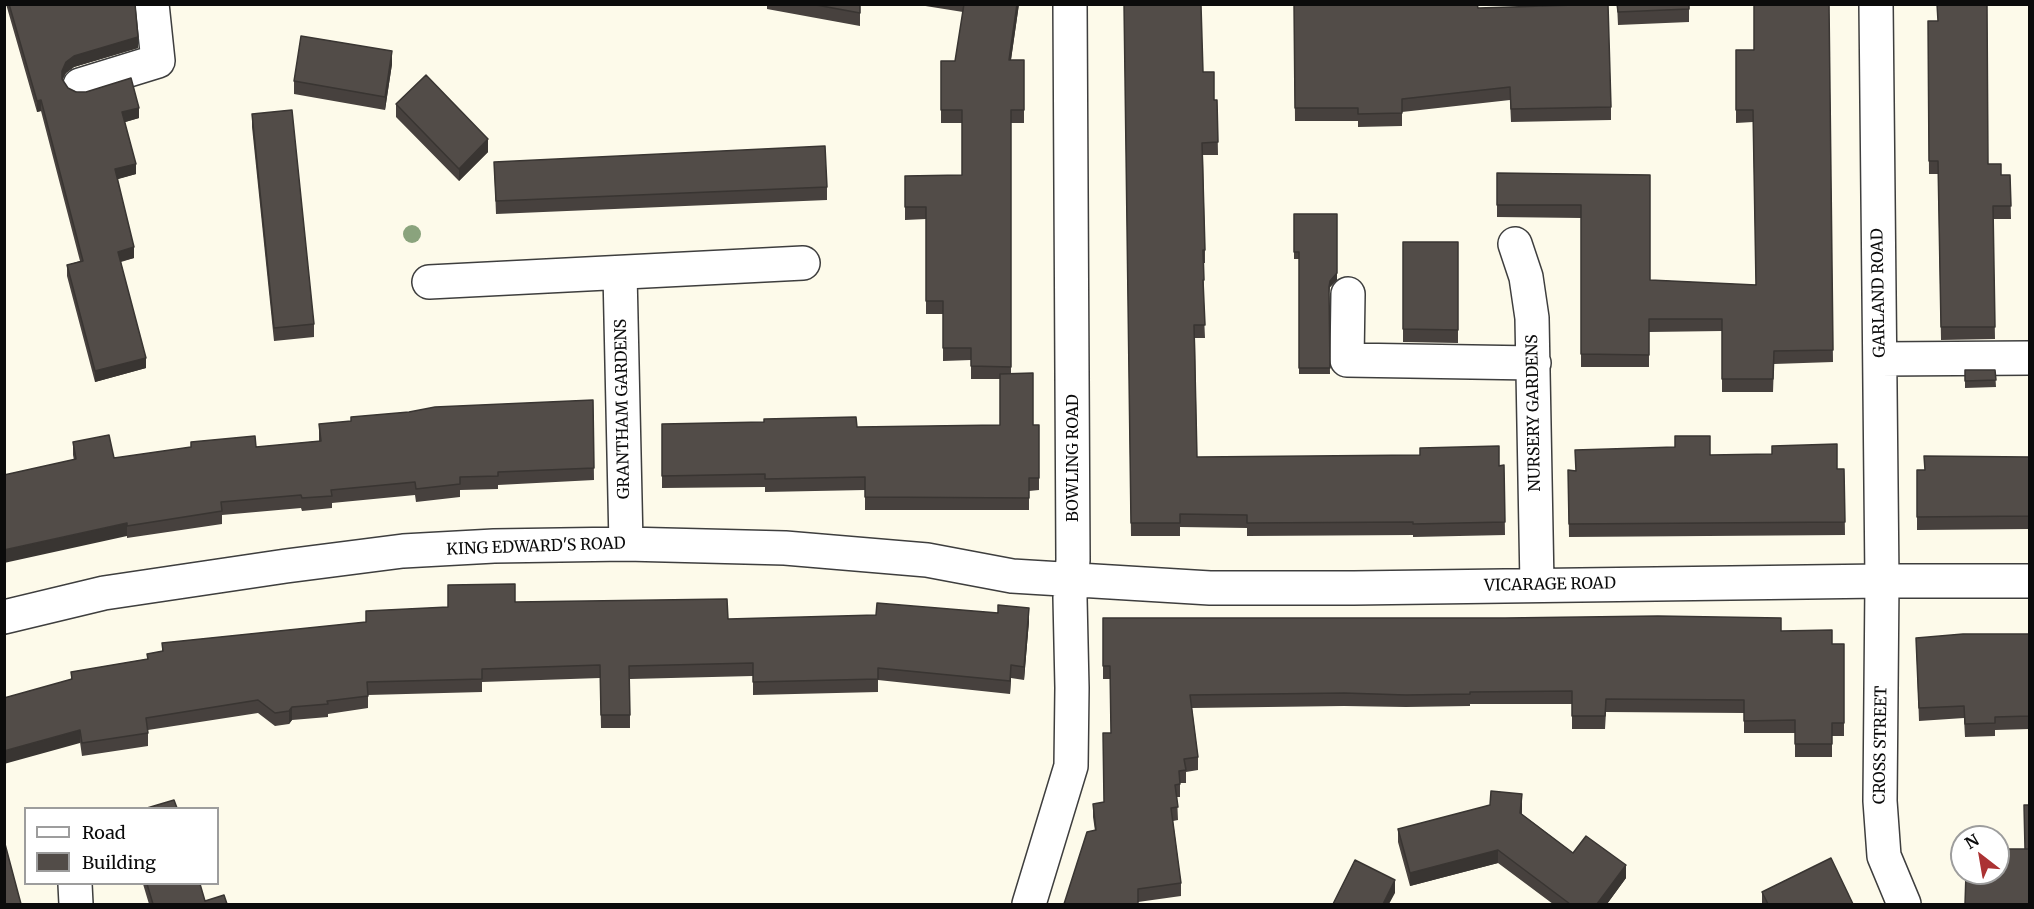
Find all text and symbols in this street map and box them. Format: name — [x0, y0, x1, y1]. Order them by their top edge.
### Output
street label: GARLAND ROAD — [1868, 228, 1890, 358]
street label: GRANTHAM GARDENS — [612, 319, 634, 499]
street label: NURSERY GARDENS — [1523, 334, 1545, 492]
street label: BOWLING ROAD — [1063, 394, 1083, 522]
street label: KING EDWARD'S ROAD — [446, 534, 626, 560]
street label: VICARAGE ROAD — [1484, 574, 1616, 596]
street label: CROSS STREET — [1870, 686, 1892, 804]
legend — [24, 807, 219, 885]
text: Road — [82, 821, 126, 844]
north arrow — [1950, 825, 2010, 885]
text: N — [1961, 829, 1982, 853]
text: Building — [82, 851, 156, 874]

